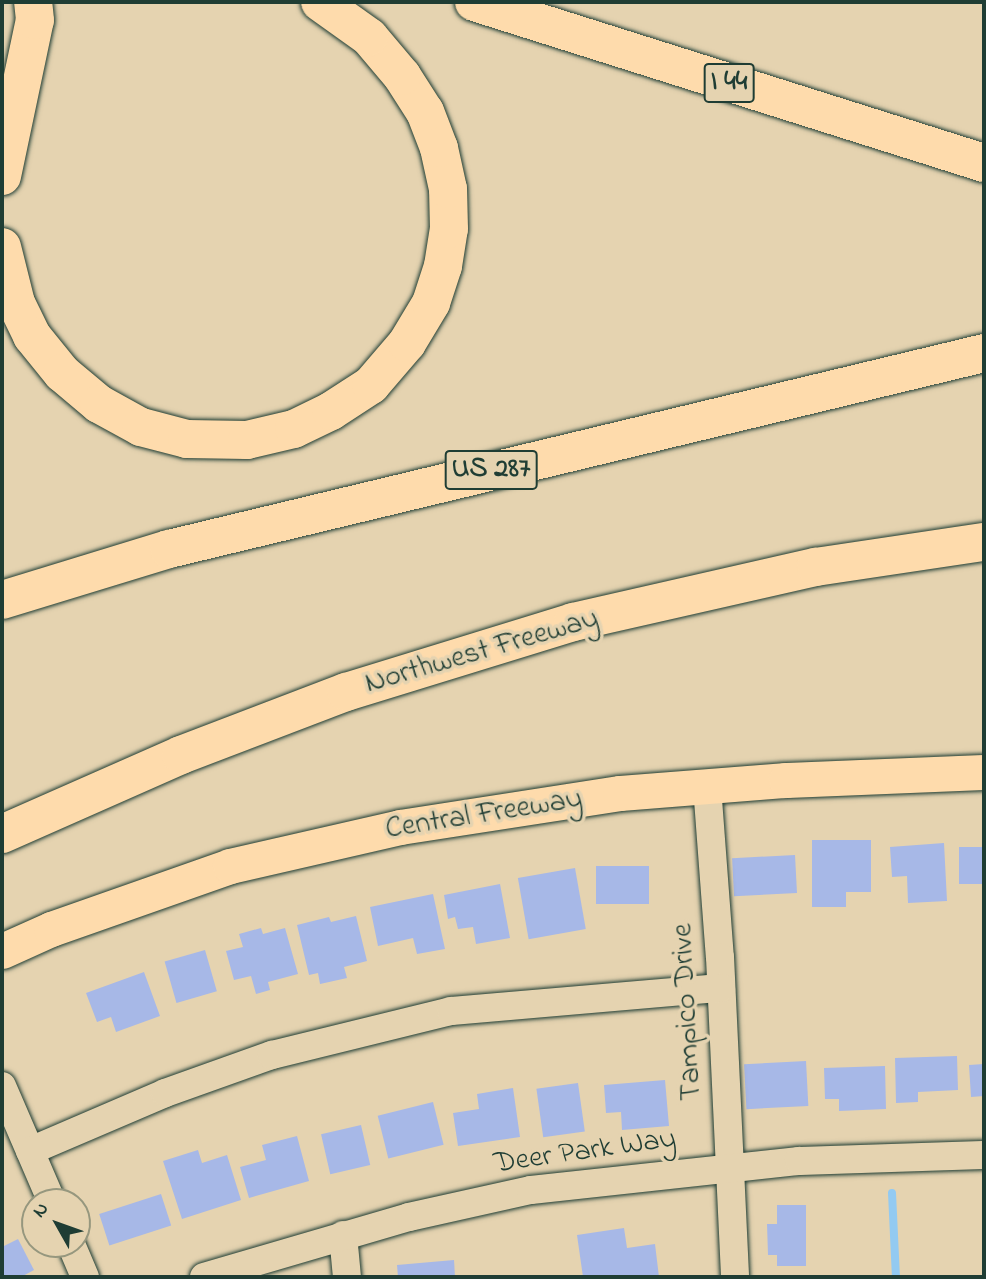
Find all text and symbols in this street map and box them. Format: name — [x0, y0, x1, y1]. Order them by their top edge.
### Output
road number: I 44 — [703, 58, 755, 108]
road number: US 287 — [444, 446, 538, 494]
street label: Northwest Freeway — [361, 601, 603, 703]
street label: Central Freeway — [383, 782, 585, 848]
street label: Tampico Drive — [665, 922, 711, 1102]
street label: Deer Park Way — [492, 1121, 678, 1183]
north arrow — [21, 1188, 91, 1258]
text: N — [27, 1197, 56, 1224]

